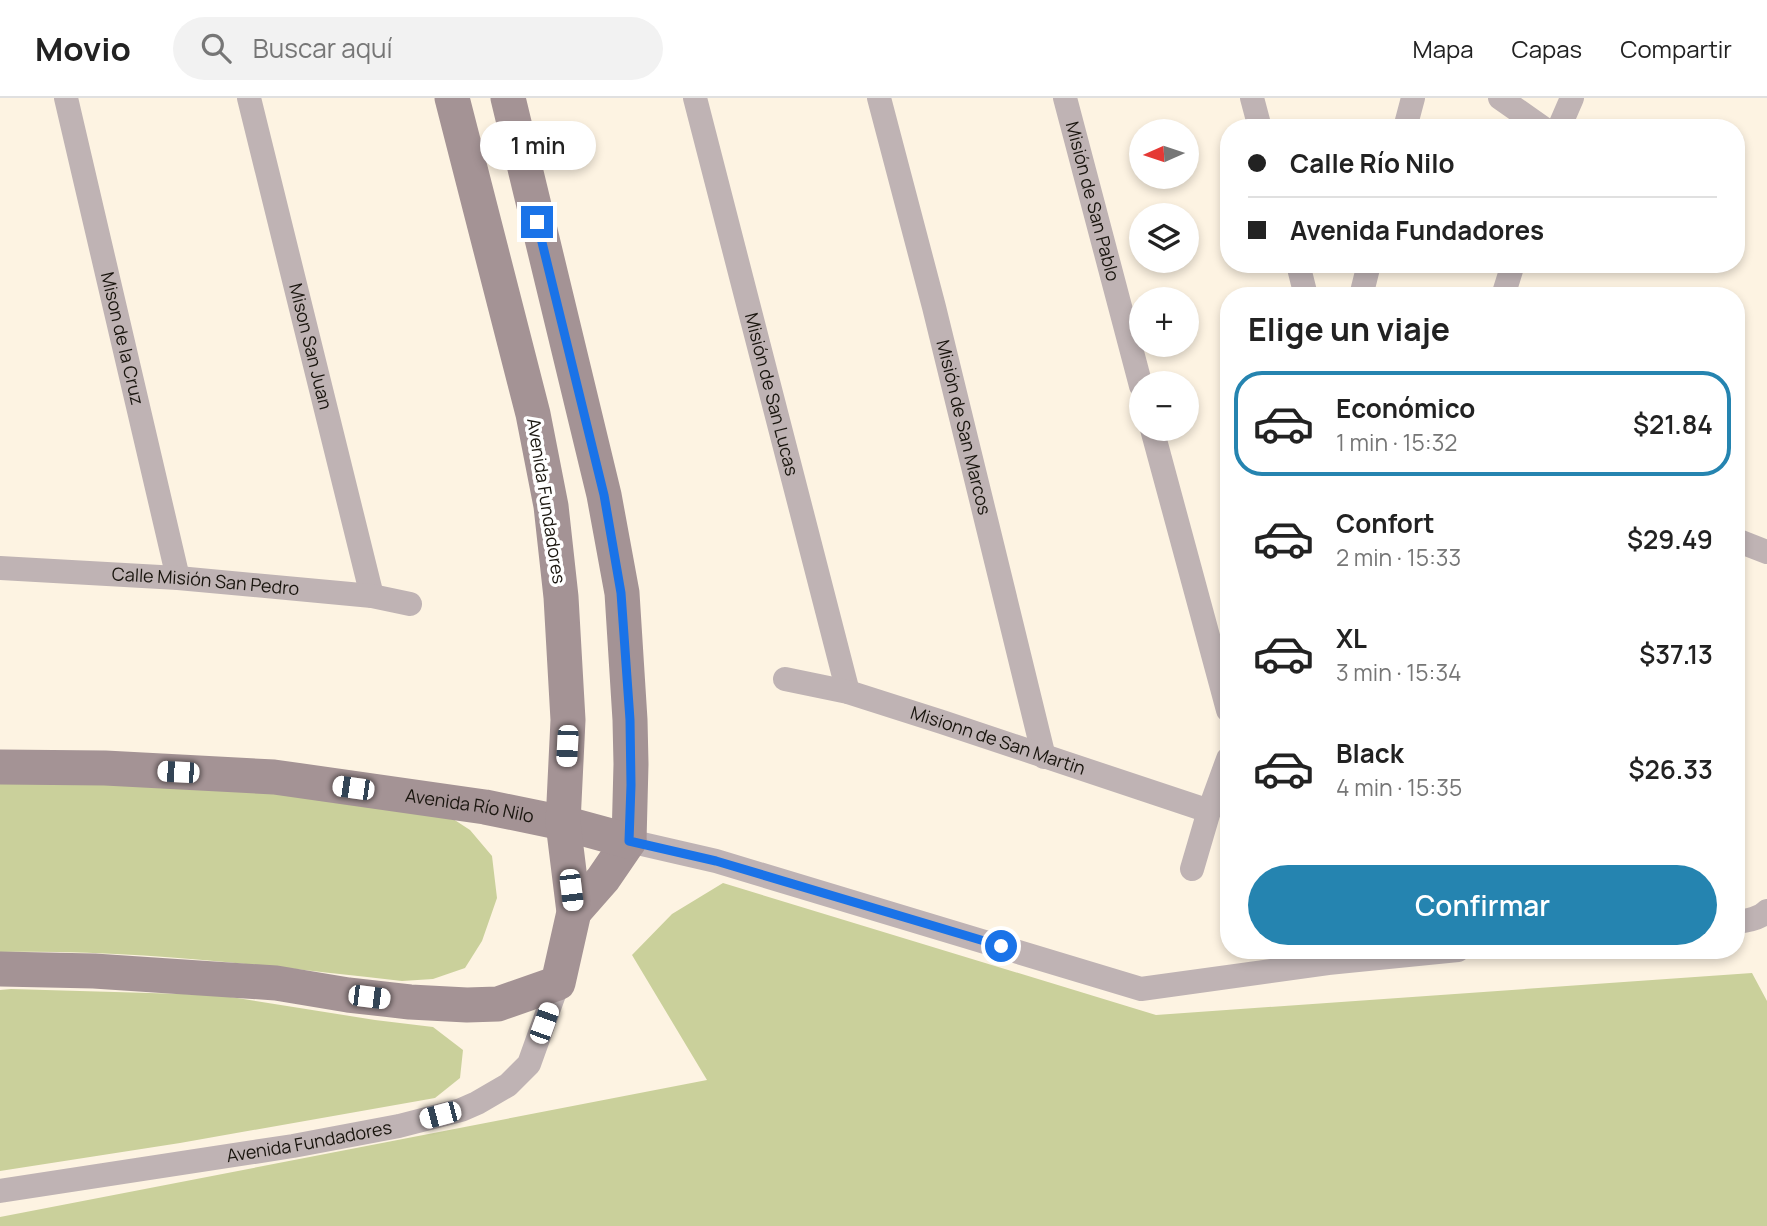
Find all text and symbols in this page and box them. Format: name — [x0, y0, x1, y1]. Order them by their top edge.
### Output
search box — [173, 17, 663, 80]
text: Movio — [35, 26, 131, 71]
icon: search — [197, 29, 235, 67]
text: Buscar aquí — [253, 30, 393, 66]
text: Mapa — [1413, 32, 1474, 65]
text: Capas — [1512, 32, 1582, 65]
text: Compartir — [1620, 32, 1732, 65]
street label: Misión de San Pablo — [1061, 119, 1126, 284]
north arrow — [1129, 119, 1199, 189]
map controls — [1129, 119, 1199, 441]
callout: 1 min — [479, 121, 595, 170]
text: 1 min — [511, 129, 565, 161]
text: Calle Río Nilo — [1290, 145, 1455, 181]
button: layers — [1129, 203, 1199, 273]
route end — [521, 206, 553, 238]
text: Avenida Fundadores — [1290, 212, 1544, 248]
street label: Mison de la Cruz — [96, 269, 150, 407]
street label: Mison San Juan — [284, 281, 338, 412]
button: + — [1129, 287, 1199, 357]
text: Elige un viaje — [1248, 307, 1450, 351]
street label: Misión de San Lucas — [740, 310, 805, 478]
street label: Misión de San Marcos — [931, 337, 997, 517]
button: − — [1129, 371, 1199, 441]
text: Económico — [1336, 390, 1475, 426]
icon: car — [1252, 392, 1315, 455]
text: $21.84 — [1633, 406, 1713, 442]
street label: Avenida Fundadores — [522, 416, 572, 585]
text: 1 min · 15:32 — [1336, 426, 1457, 458]
text: Confort — [1336, 505, 1435, 541]
icon: car — [1252, 507, 1315, 570]
text: $29.49 — [1627, 521, 1713, 557]
text: 2 min · 15:33 — [1336, 541, 1461, 573]
street label: Calle Misión San Pedro — [111, 561, 300, 600]
text: XL — [1336, 620, 1367, 656]
icon: car — [1252, 622, 1315, 685]
text: $37.13 — [1639, 636, 1713, 672]
text: 3 min · 15:34 — [1336, 656, 1462, 688]
street label: Misionn de San Martin — [908, 700, 1089, 780]
car — [556, 724, 579, 768]
text: Black — [1336, 735, 1404, 771]
icon: car — [1252, 737, 1315, 800]
text: $26.33 — [1628, 751, 1713, 787]
car — [157, 760, 200, 784]
text: 4 min · 15:35 — [1336, 771, 1462, 803]
car — [331, 775, 376, 801]
street label: Avenida Río Nilo — [404, 783, 536, 828]
button: Confirmar — [1248, 865, 1717, 945]
car — [559, 868, 584, 912]
route start — [985, 930, 1017, 962]
car — [347, 984, 392, 1010]
car — [527, 1000, 562, 1046]
car — [417, 1099, 464, 1131]
street label: Avenida Fundadores — [225, 1115, 394, 1167]

